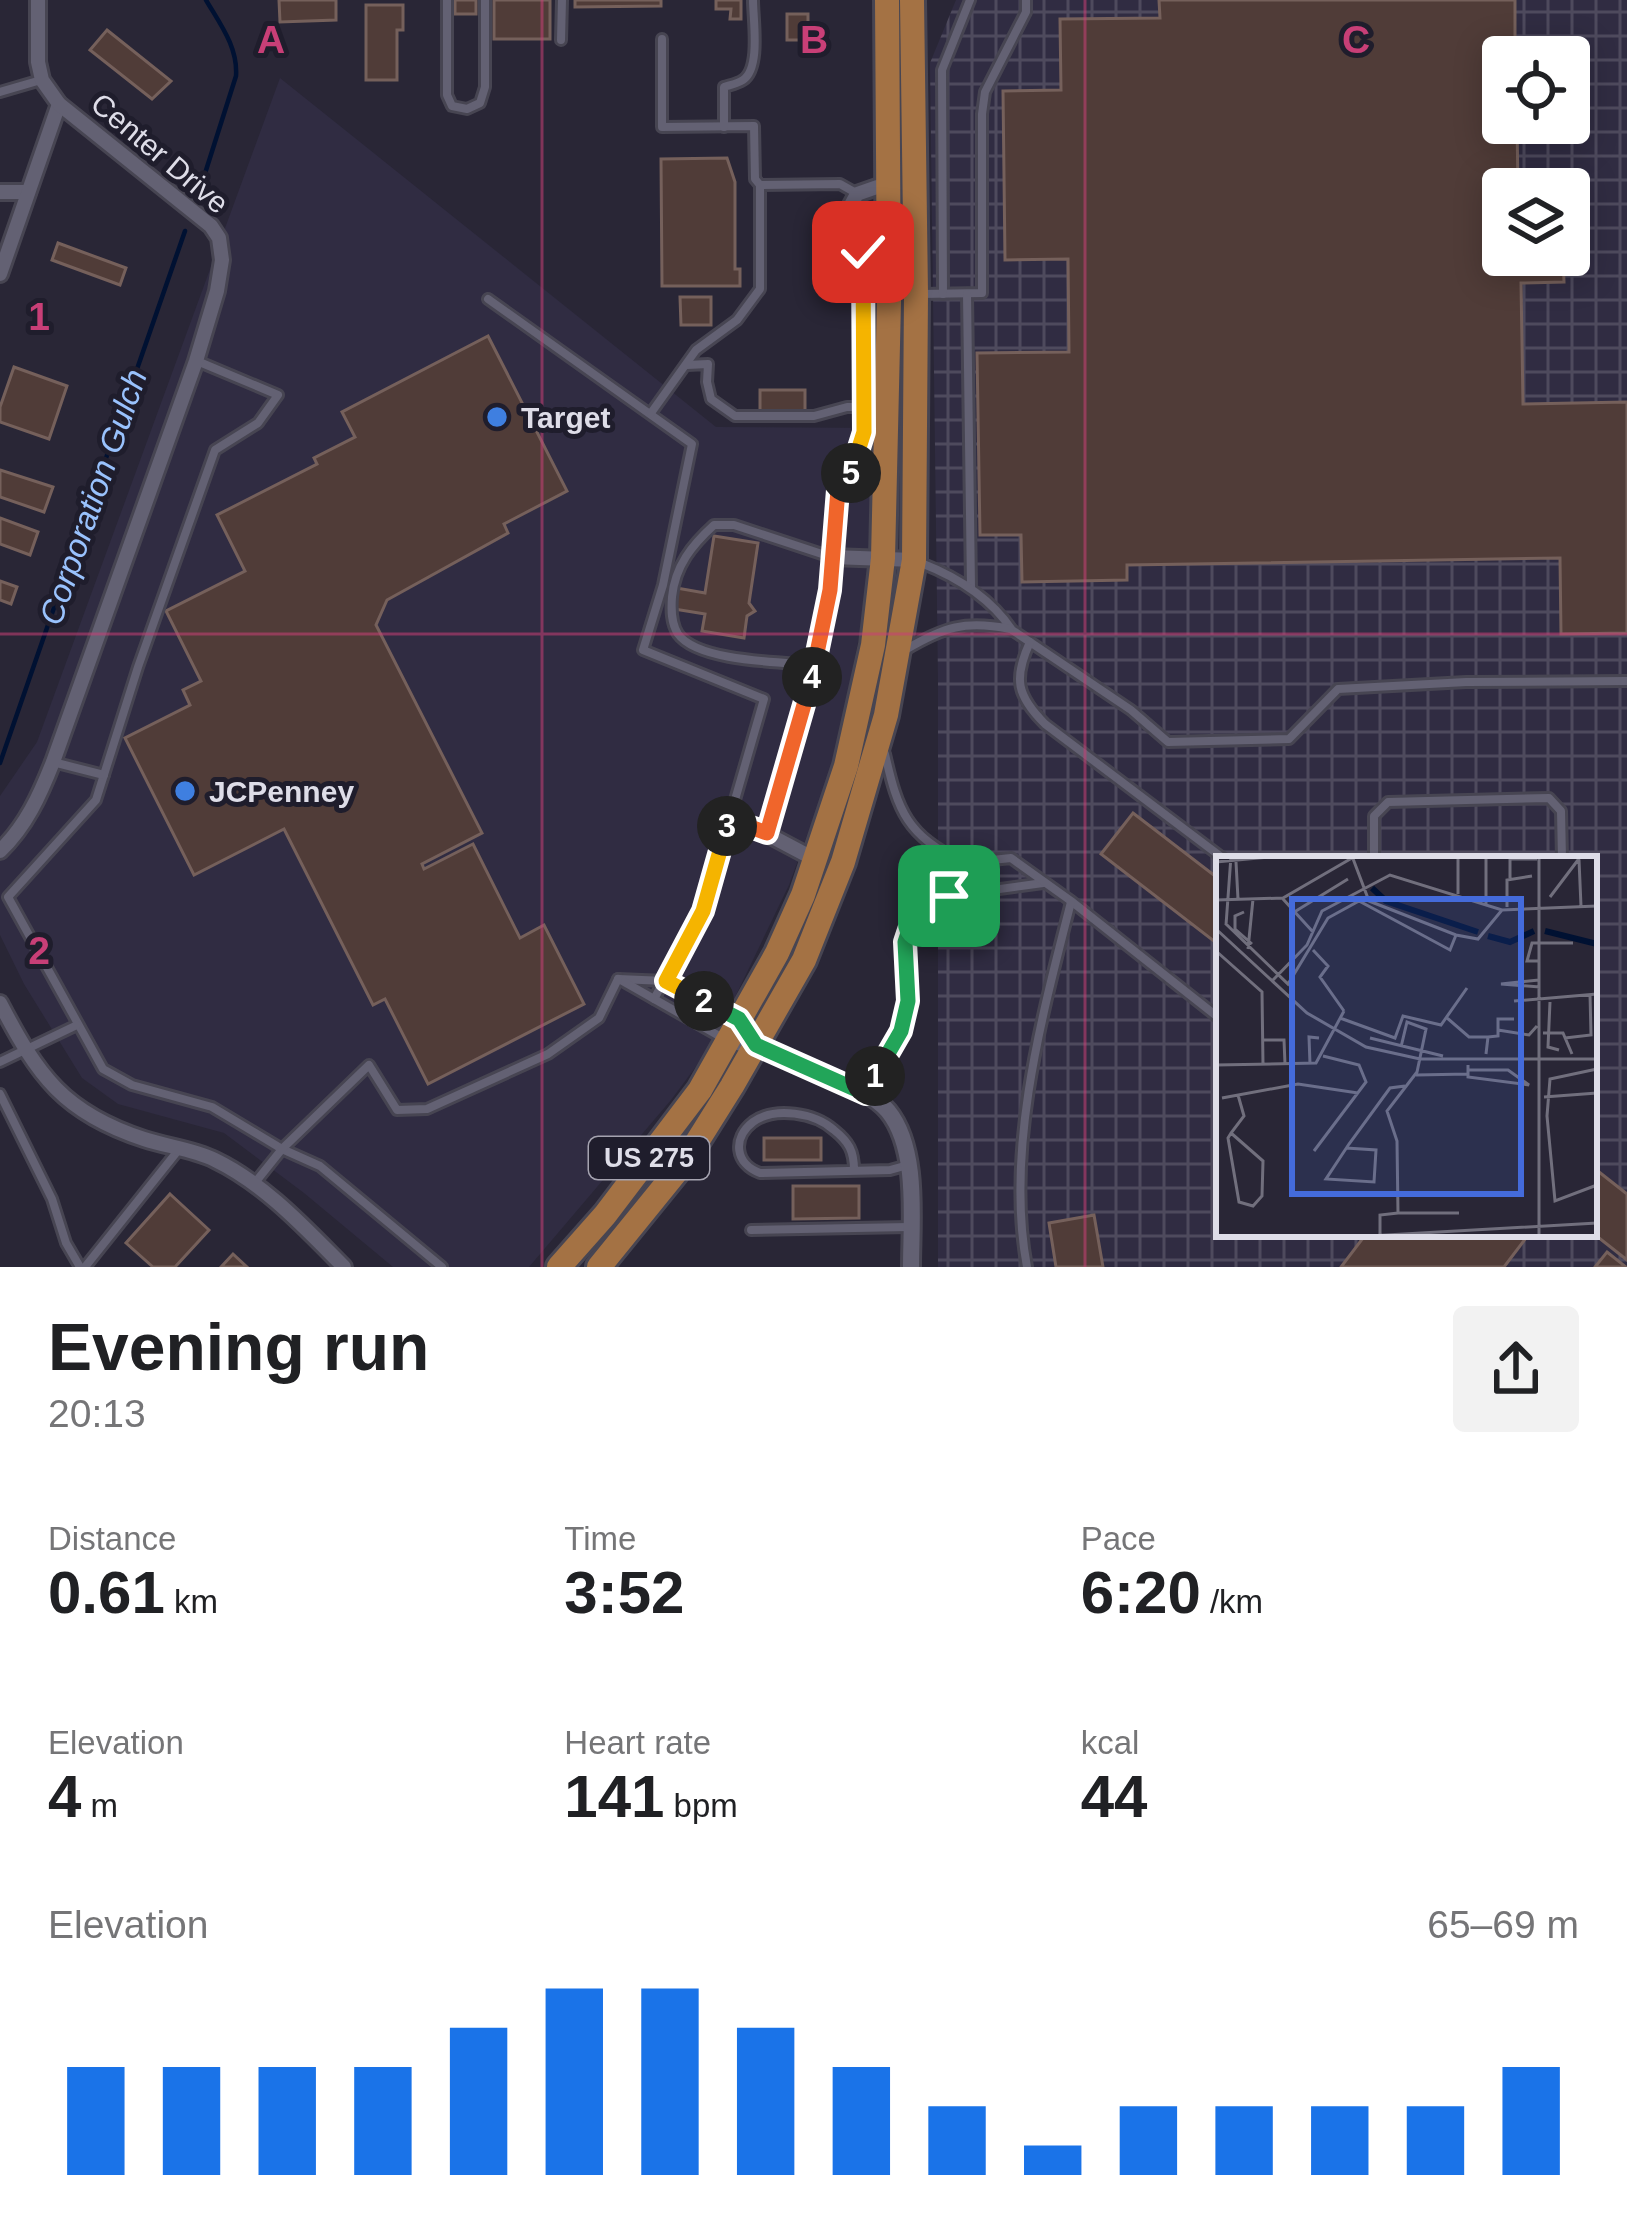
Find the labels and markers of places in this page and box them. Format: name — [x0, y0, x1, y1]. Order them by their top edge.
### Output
pin — [812, 201, 914, 303]
place label: Target — [521, 401, 610, 434]
marker: Target — [484, 404, 510, 430]
pin: 5 — [821, 443, 881, 503]
pin: 4 — [782, 647, 842, 707]
place label: JCPenney — [209, 775, 354, 808]
marker: JCPenney — [172, 778, 198, 804]
pin: 3 — [697, 796, 757, 856]
pin — [898, 845, 1000, 947]
pin: 2 — [674, 971, 734, 1031]
pin: 1 — [845, 1046, 905, 1106]

